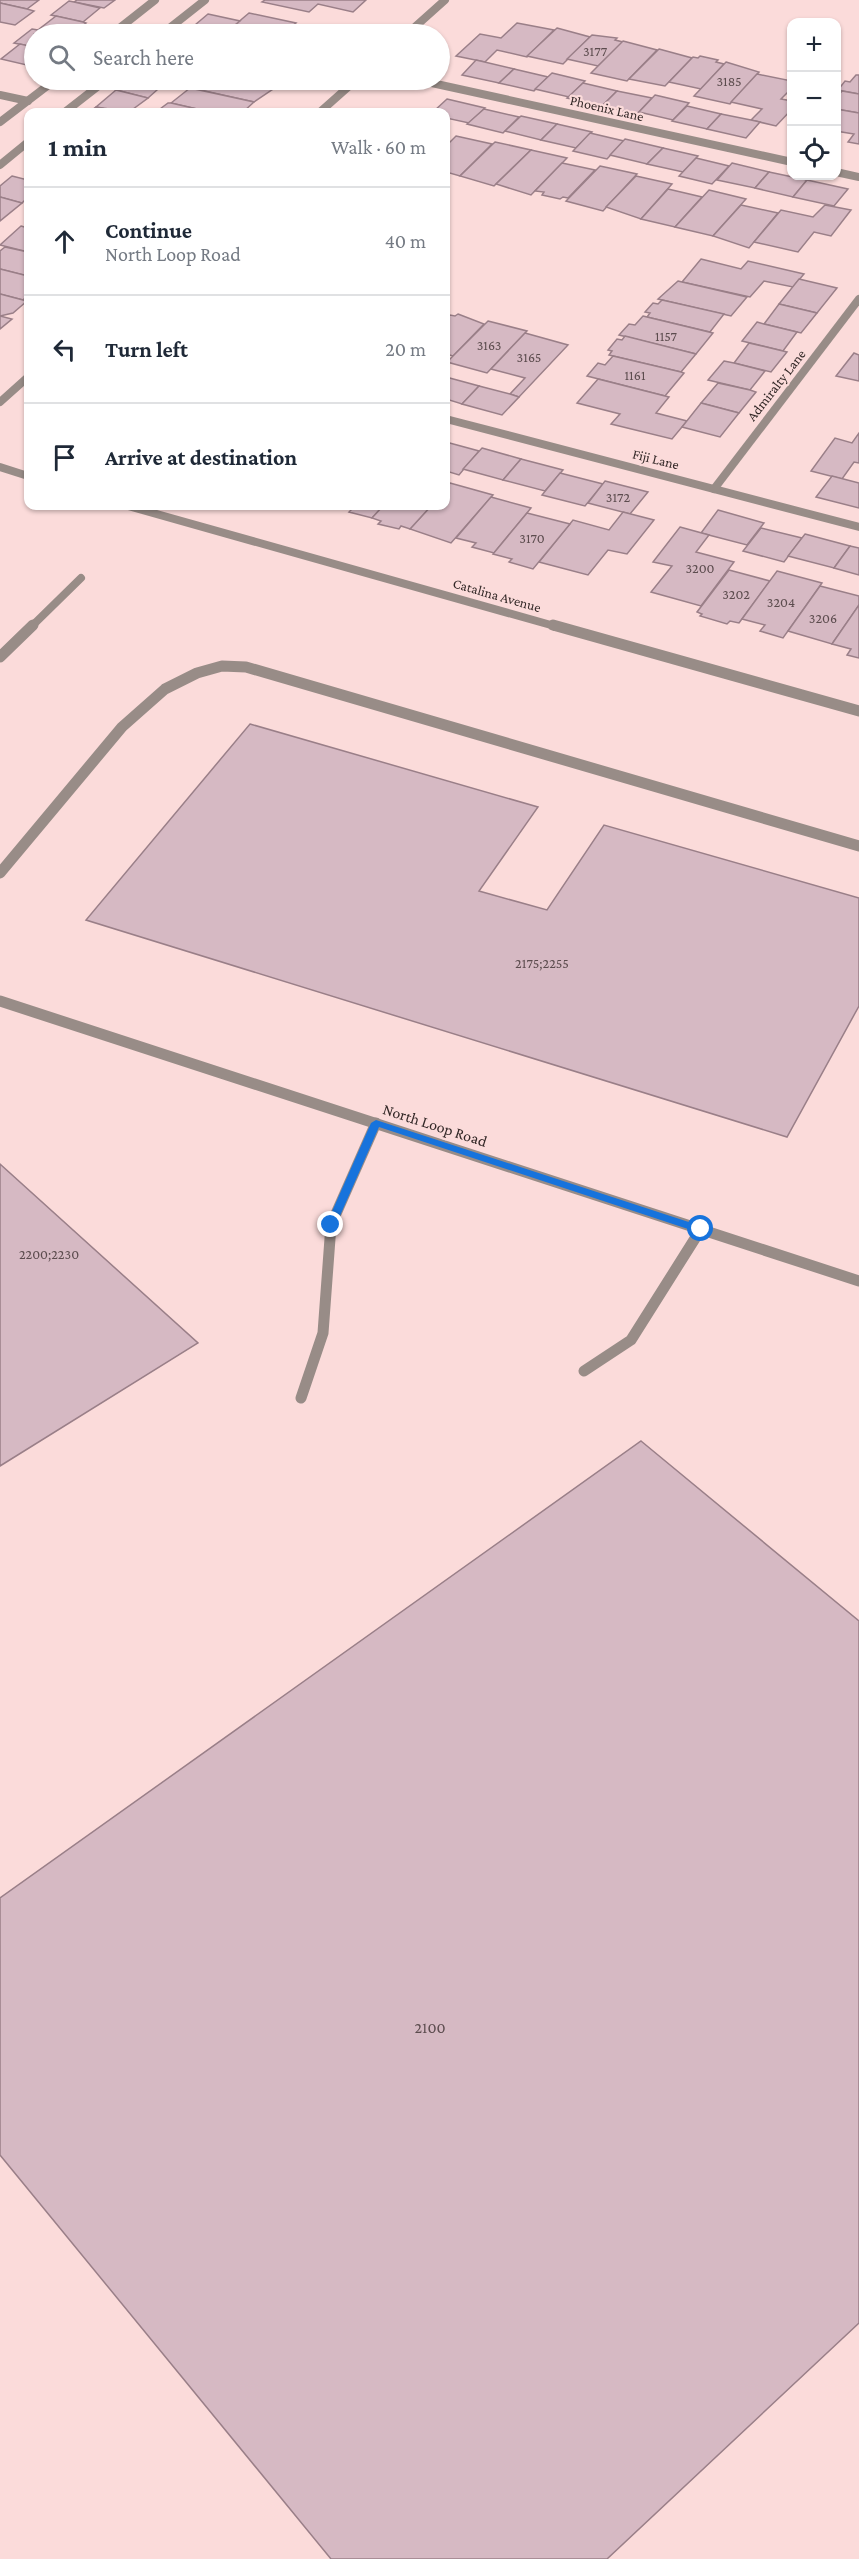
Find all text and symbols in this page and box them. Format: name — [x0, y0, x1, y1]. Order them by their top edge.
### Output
map controls — [787, 18, 841, 180]
button: + — [787, 18, 841, 72]
search box — [24, 24, 450, 90]
icon: search — [45, 41, 78, 74]
house number: 3177 — [583, 43, 608, 59]
text: Search here — [93, 45, 194, 70]
button: − — [787, 72, 841, 126]
house number: 3185 — [716, 73, 742, 89]
street label: Phoenix Lane — [569, 92, 645, 124]
button: locate — [787, 126, 841, 180]
text: 1 min — [48, 133, 107, 162]
text: Walk · 60 m — [331, 136, 426, 158]
text: Continue — [105, 218, 192, 243]
icon: ahead — [48, 225, 81, 258]
text: 40 m — [385, 230, 426, 252]
text: North Loop Road — [105, 243, 241, 265]
house number: 1157 — [655, 328, 678, 344]
icon: left — [48, 333, 81, 366]
text: Turn left — [105, 337, 188, 362]
house number: 3163 — [477, 337, 501, 353]
text: 20 m — [385, 338, 426, 360]
street label: Admiralty Lane — [743, 346, 809, 424]
house number: 3165 — [517, 349, 541, 365]
house number: 1161 — [624, 367, 646, 383]
icon: arrive — [48, 441, 81, 474]
text: Arrive at destination — [105, 445, 297, 470]
street label: Fiji Lane — [631, 446, 681, 473]
house number: 3172 — [606, 489, 631, 505]
house number: 3170 — [519, 530, 545, 546]
house number: 3200 — [685, 560, 715, 576]
street label: Catalina Avenue — [451, 575, 543, 615]
house number: 3202 — [722, 586, 750, 602]
house number: 3204 — [767, 594, 795, 610]
house number: 3206 — [809, 610, 837, 626]
house number: 2175;2255 — [515, 955, 569, 971]
street label: North Loop Road — [380, 1100, 490, 1151]
route end — [317, 1211, 343, 1237]
route start — [687, 1215, 713, 1241]
house number: 2200;2230 — [19, 1246, 79, 1262]
house number: 2100 — [414, 2019, 446, 2036]

